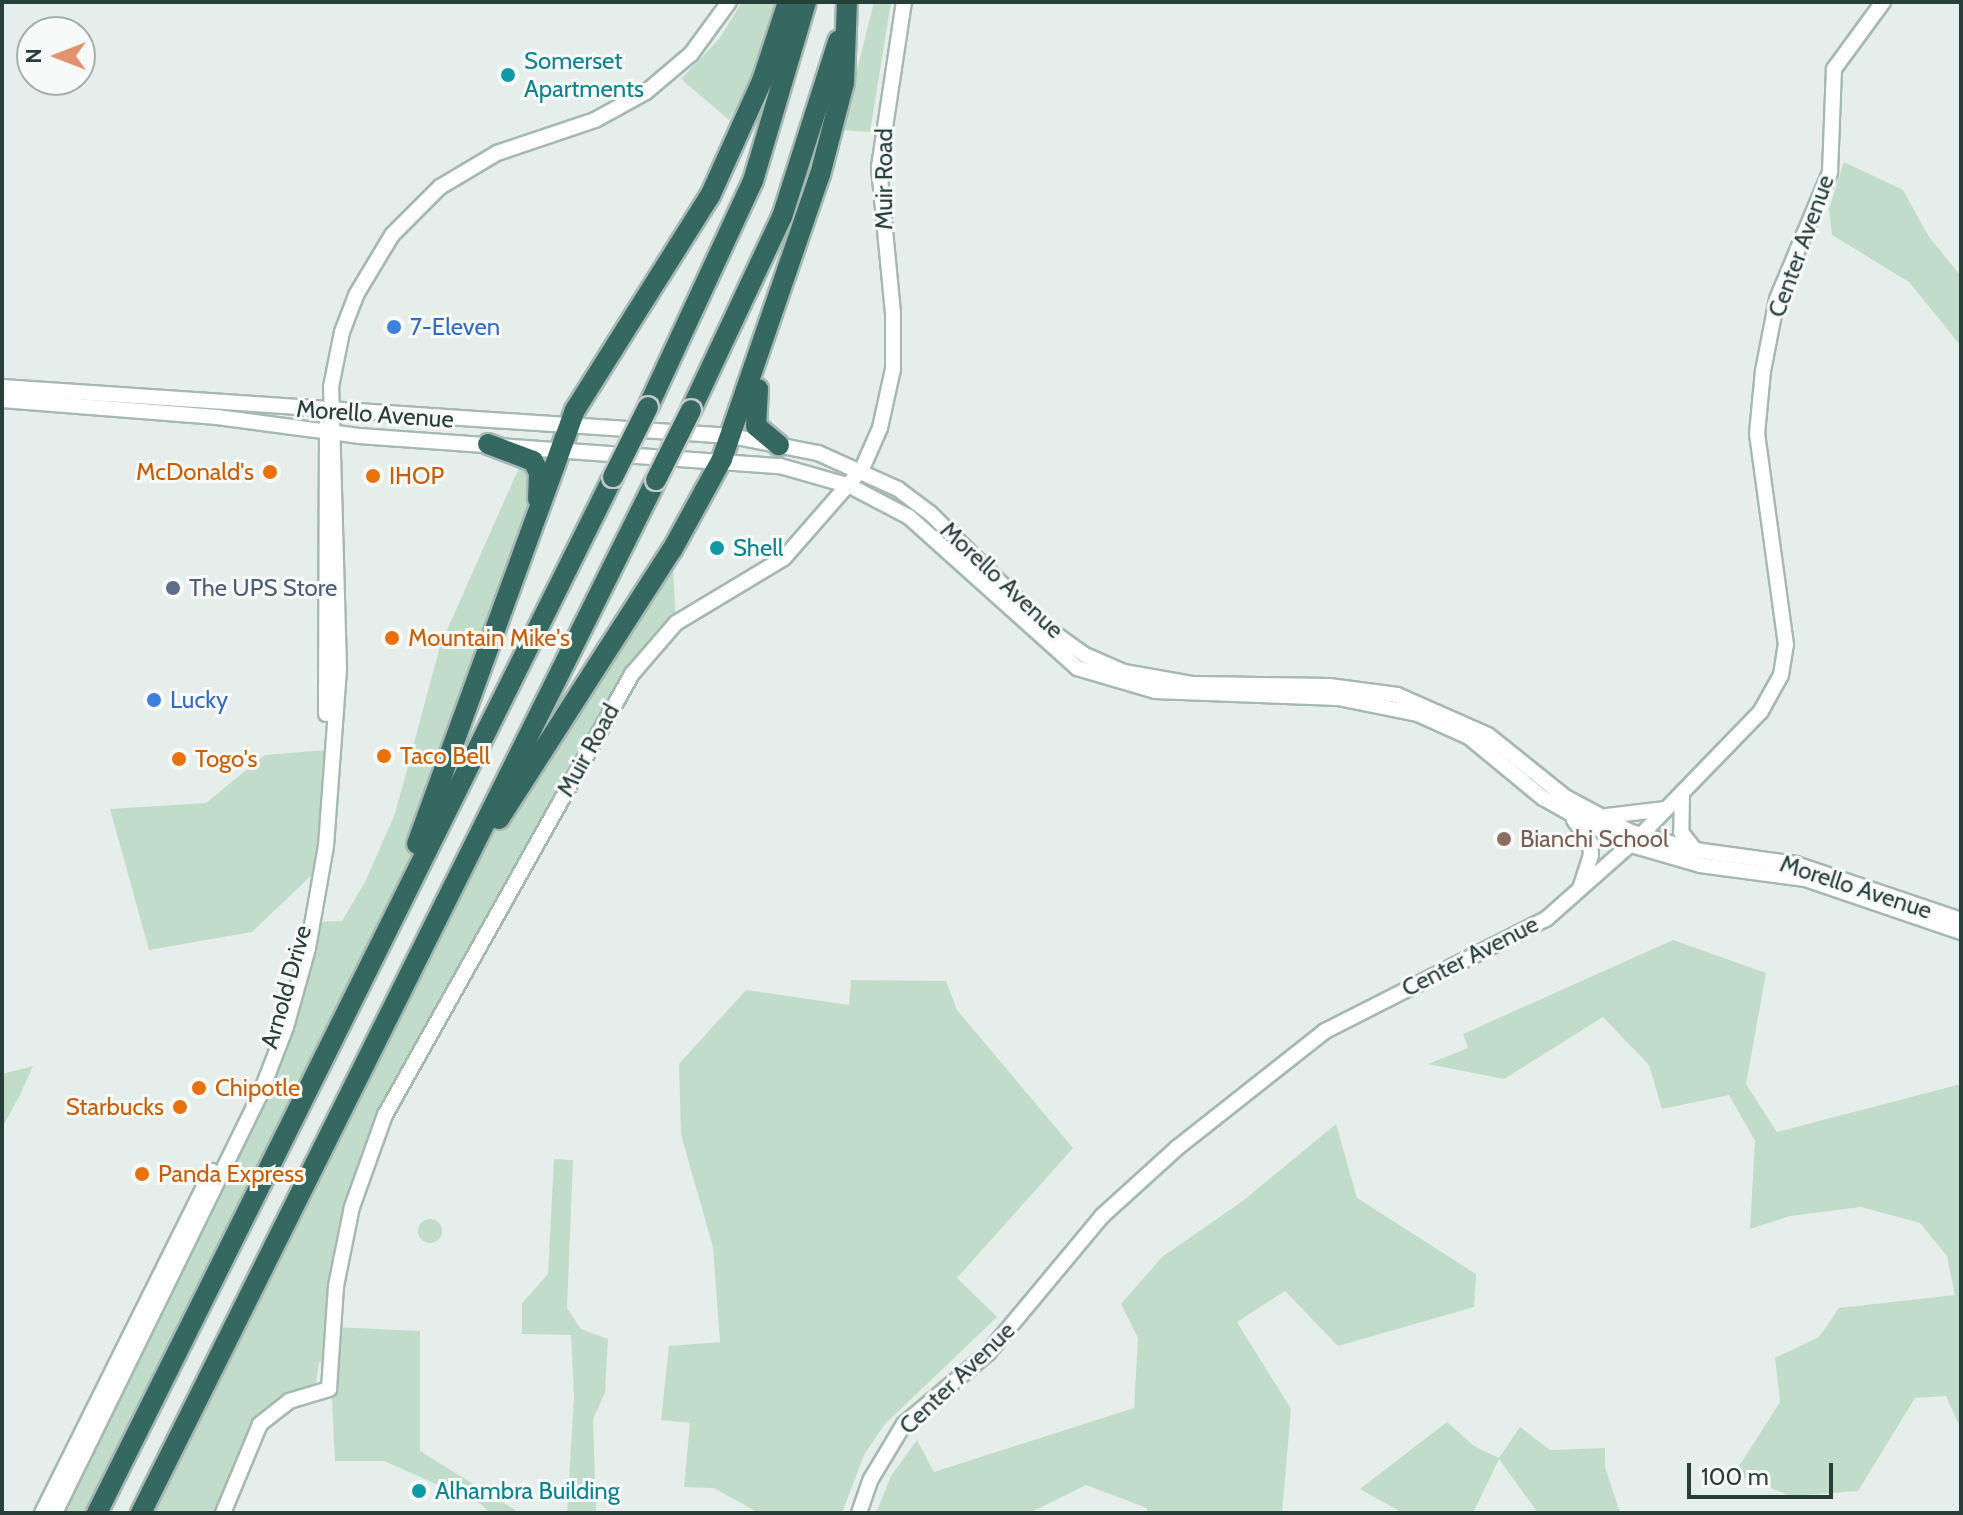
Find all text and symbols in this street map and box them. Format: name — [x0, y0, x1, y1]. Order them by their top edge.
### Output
north arrow — [16, 16, 96, 96]
place label: Somerset Apartments — [524, 47, 644, 103]
text: N — [20, 48, 47, 64]
marker: Somerset Apartments — [499, 66, 517, 84]
street label: Muir Road — [870, 128, 898, 230]
street label: Center Avenue — [1762, 171, 1840, 321]
place label: 7-Eleven — [410, 313, 500, 341]
marker: 7-Eleven — [385, 318, 403, 336]
street label: Morello Avenue — [295, 394, 455, 434]
place label: McDonald's — [136, 458, 254, 486]
place label: IHOP — [389, 462, 444, 490]
marker: McDonald's — [261, 463, 279, 481]
marker: IHOP — [364, 467, 382, 485]
street label: Morello Avenue — [934, 516, 1070, 644]
place label: Shell — [733, 534, 783, 562]
marker: Shell — [708, 539, 726, 557]
place label: The UPS Store — [189, 574, 337, 602]
marker: The UPS Store — [164, 579, 182, 597]
place label: Mountain Mike's — [408, 624, 570, 652]
marker: Mountain Mike's — [383, 629, 401, 647]
place label: Lucky — [170, 686, 228, 714]
marker: Lucky — [145, 691, 163, 709]
street label: Muir Road — [551, 698, 625, 802]
place label: Taco Bell — [400, 742, 490, 770]
place label: Togo's — [195, 745, 258, 773]
marker: Taco Bell — [375, 747, 393, 765]
marker: Togo's — [170, 750, 188, 768]
place label: Bianchi School — [1520, 825, 1669, 853]
marker: Bianchi School — [1495, 830, 1513, 848]
street label: Morello Avenue — [1776, 849, 1936, 925]
street label: Center Avenue — [1397, 909, 1543, 1003]
street label: Arnold Drive — [255, 922, 317, 1052]
place label: Chipotle — [215, 1074, 300, 1102]
marker: Chipotle — [190, 1079, 208, 1097]
place label: Starbucks — [66, 1093, 164, 1121]
marker: Starbucks — [171, 1098, 189, 1116]
place label: Panda Express — [158, 1160, 304, 1188]
marker: Panda Express — [133, 1165, 151, 1183]
street label: Center Avenue — [893, 1316, 1021, 1440]
scale bar — [1691, 1447, 1837, 1497]
text: 100 m — [1701, 1462, 1769, 1491]
place label: Alhambra Building — [435, 1477, 620, 1505]
marker: Alhambra Building — [410, 1482, 428, 1500]

